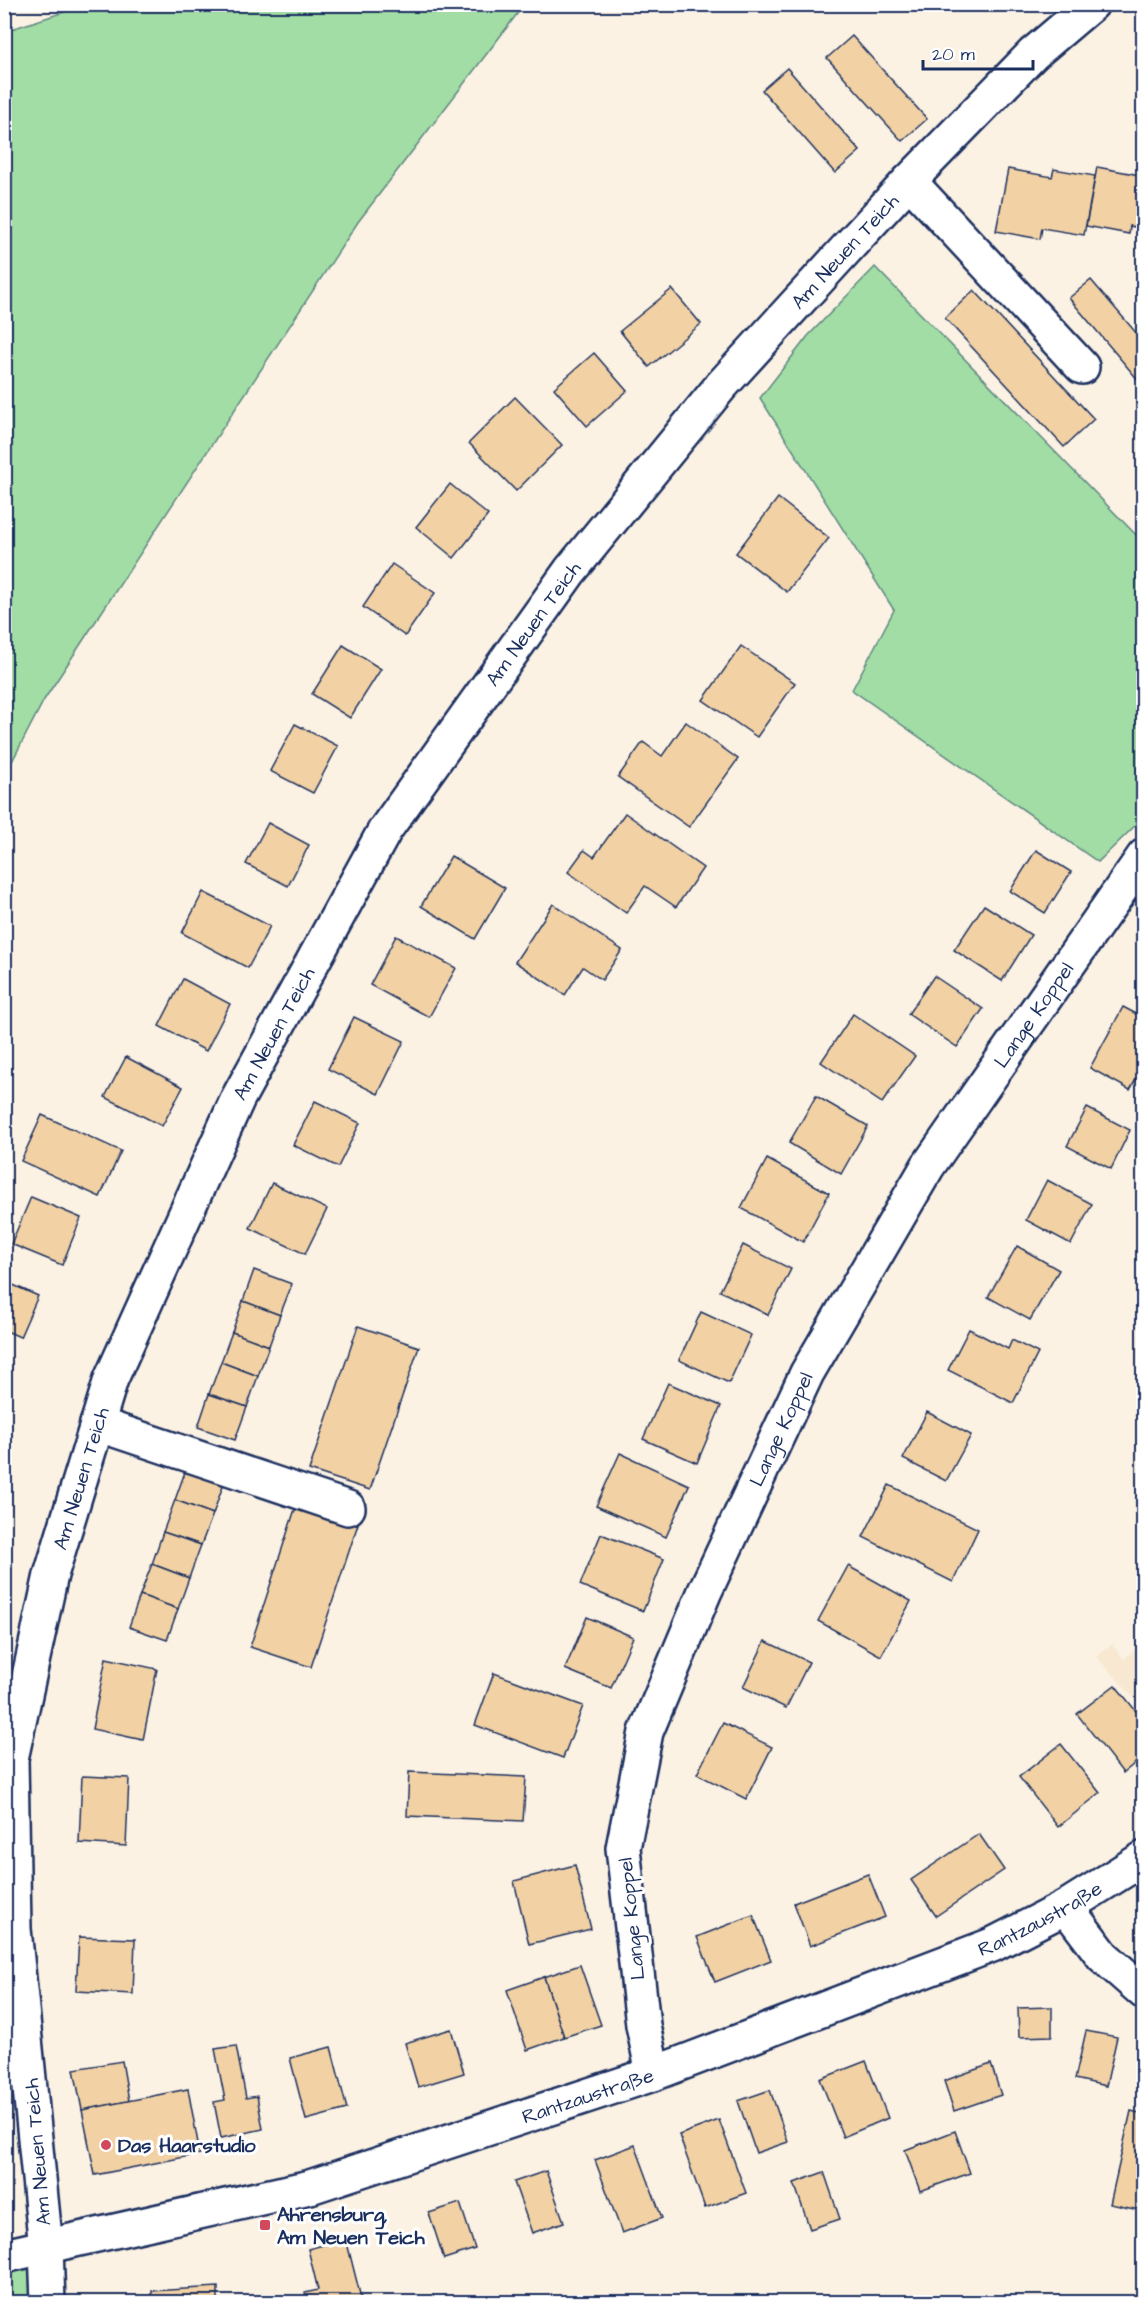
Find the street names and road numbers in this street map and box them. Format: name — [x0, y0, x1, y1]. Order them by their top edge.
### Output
street label: Am Neuen Teich — [785, 188, 906, 316]
street label: Am Neuen Teich — [479, 555, 588, 692]
street label: Lange Koppel — [988, 957, 1081, 1074]
street label: Am Neuen Teich — [227, 962, 322, 1105]
street label: Lange Koppel — [743, 1368, 820, 1491]
street label: Am Neuen Teich — [47, 1404, 117, 1553]
street label: Lange Koppel — [612, 1856, 653, 1981]
street label: Rantzaustraße — [974, 1875, 1108, 1964]
street label: Rantzaustraße — [518, 2062, 658, 2131]
street label: Am Neuen Teich — [18, 2077, 58, 2227]

